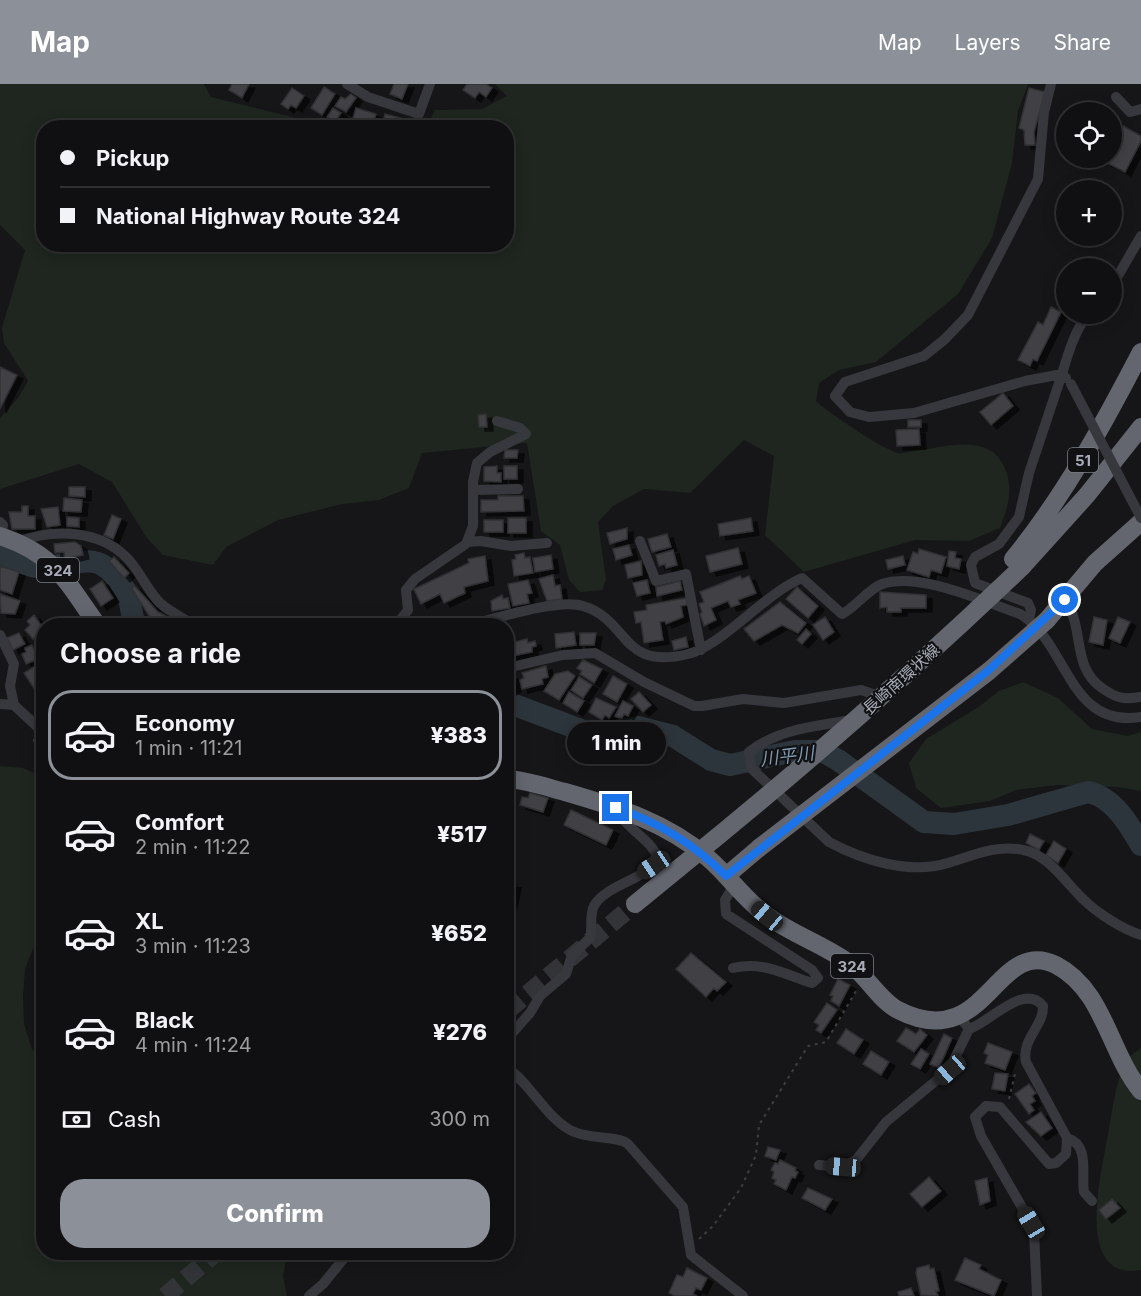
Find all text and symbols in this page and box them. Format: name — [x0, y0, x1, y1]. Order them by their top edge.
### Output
text: Map — [30, 25, 90, 59]
text: Map — [878, 30, 922, 55]
text: Layers — [955, 30, 1021, 55]
text: Share — [1054, 30, 1111, 55]
map controls — [1056, 102, 1122, 324]
button: locate — [1056, 102, 1122, 168]
text: Pickup — [96, 145, 170, 171]
button: + — [1056, 180, 1122, 246]
text: National Highway Route 324 — [96, 203, 400, 229]
button: − — [1056, 258, 1122, 324]
road number: 51 — [1068, 448, 1098, 472]
road number: 324 — [37, 558, 79, 582]
route start — [1051, 586, 1078, 613]
text: Choose a ride — [60, 637, 241, 670]
street label: 長崎南環状線 — [859, 639, 943, 719]
icon: car — [63, 708, 117, 762]
text: Economy — [135, 710, 235, 736]
callout: 1 min — [566, 721, 666, 763]
text: ¥383 — [431, 722, 487, 748]
text: 1 min — [591, 731, 642, 755]
text: 1 min · 11:21 — [135, 736, 242, 760]
water label: 川平川 — [759, 742, 817, 770]
route end — [602, 794, 629, 821]
icon: car — [63, 807, 117, 861]
text: Comfort — [135, 809, 224, 835]
text: ¥517 — [437, 821, 487, 847]
text: 2 min · 11:22 — [135, 835, 250, 859]
car — [634, 847, 674, 883]
car — [747, 898, 787, 934]
icon: car — [63, 906, 117, 960]
text: XL — [135, 908, 164, 934]
text: ¥652 — [431, 920, 487, 946]
text: 3 min · 11:23 — [135, 934, 251, 958]
road number: 324 — [831, 954, 873, 978]
icon: car — [63, 1005, 117, 1059]
text: Black — [135, 1007, 194, 1033]
text: ¥276 — [433, 1019, 487, 1045]
text: 4 min · 11:24 — [135, 1033, 252, 1057]
car — [931, 1051, 969, 1089]
icon: cash — [60, 1103, 93, 1136]
text: Cash — [108, 1106, 161, 1132]
text: 300 m — [429, 1107, 490, 1131]
car — [824, 1156, 862, 1178]
button: Confirm — [60, 1179, 490, 1248]
car — [1014, 1203, 1048, 1243]

